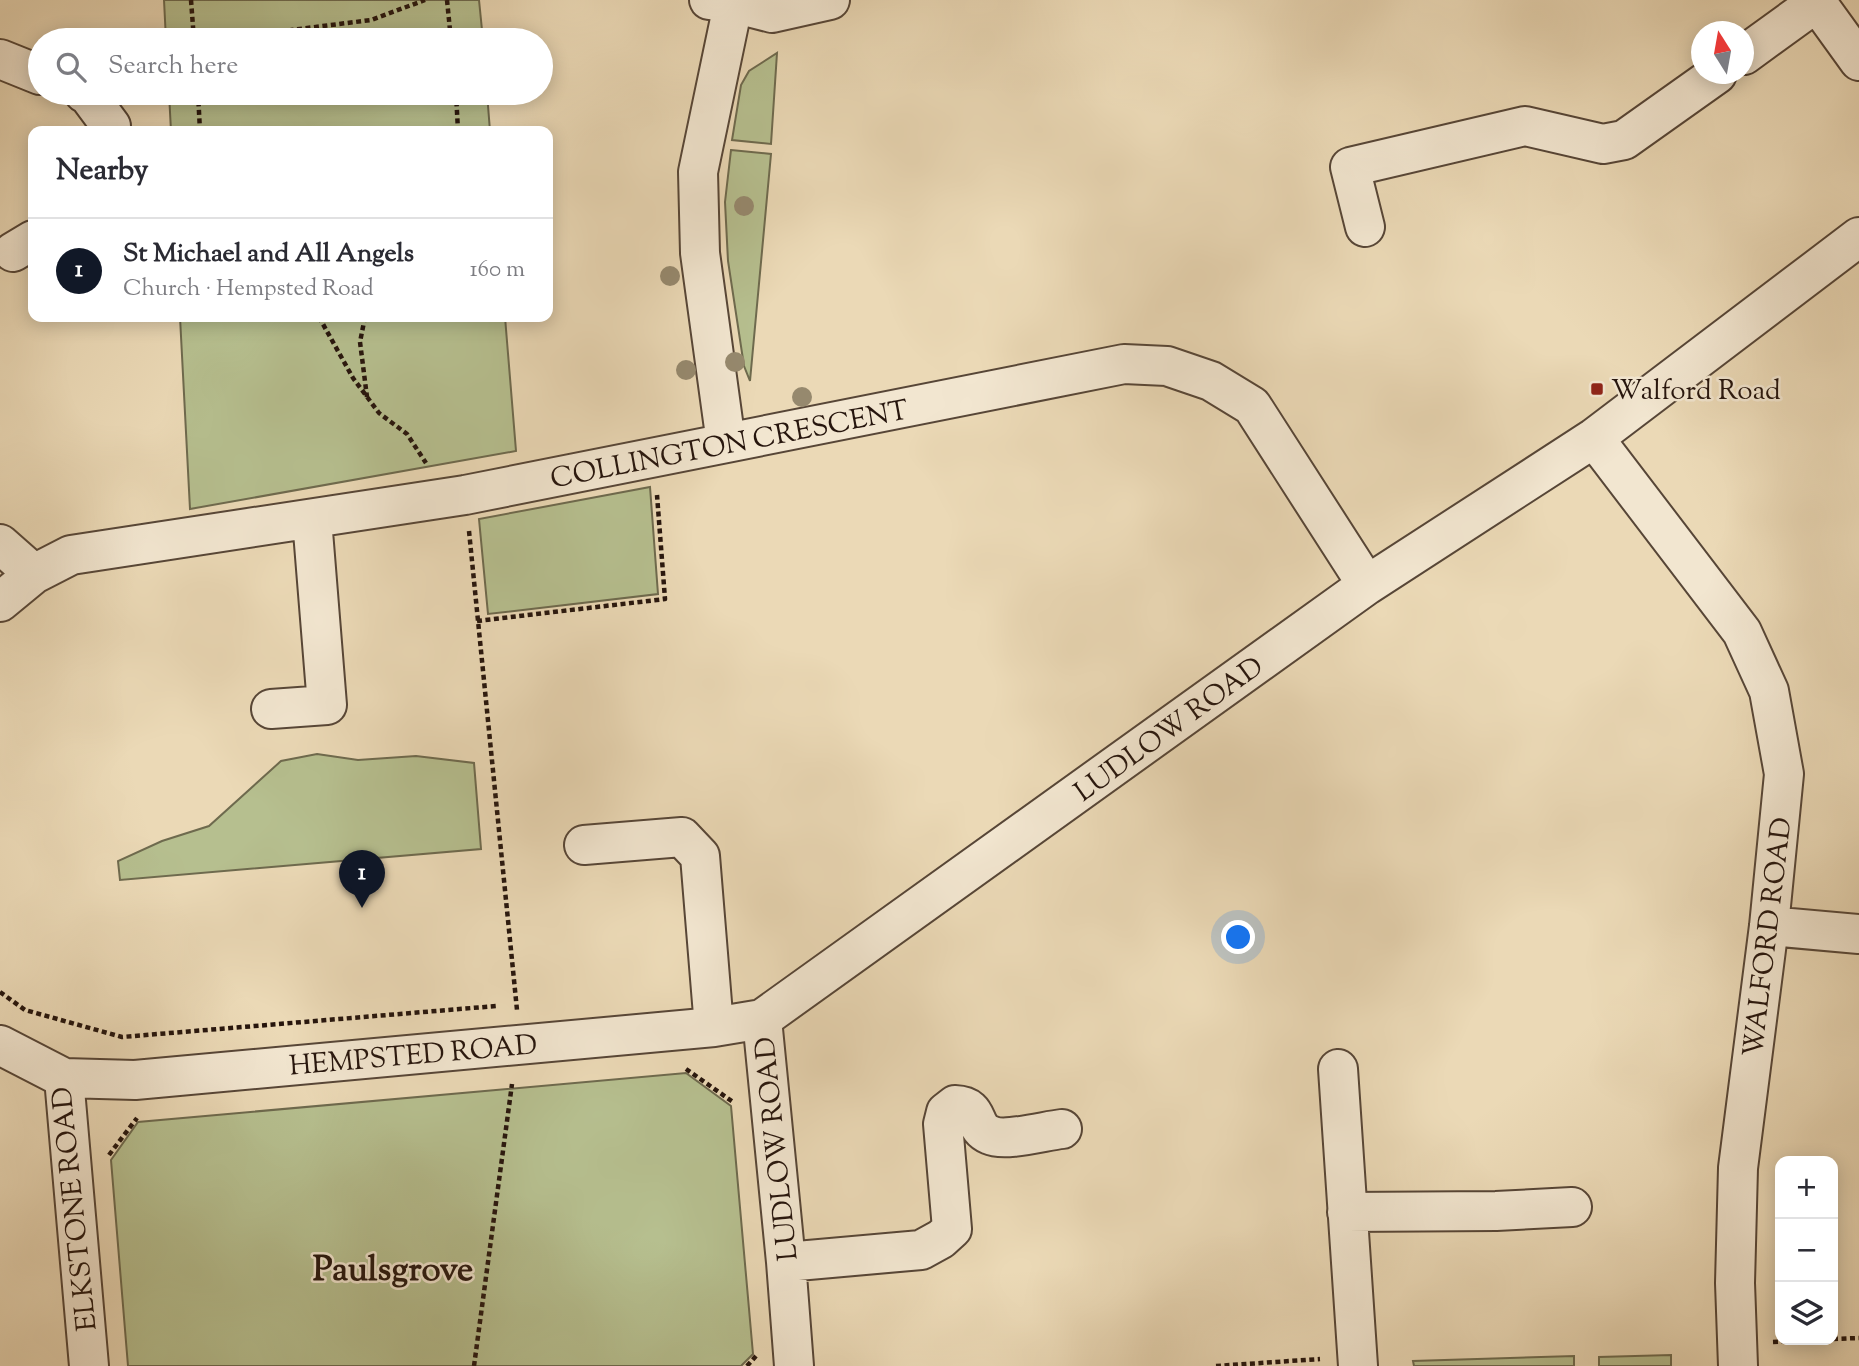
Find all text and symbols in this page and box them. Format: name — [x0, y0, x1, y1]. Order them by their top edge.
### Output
north arrow — [1691, 21, 1754, 84]
search box — [28, 28, 553, 105]
icon: search — [52, 48, 90, 86]
text: Search here — [108, 48, 238, 85]
text: Nearby — [56, 150, 148, 193]
text: St Michael and All Angels — [123, 236, 414, 273]
text: 1 — [75, 254, 83, 287]
text: 160 m — [470, 254, 525, 287]
text: Church · Hempsted Road — [123, 273, 374, 306]
place label: Walford Road — [1611, 372, 1781, 412]
marker: Walford Road — [1589, 381, 1605, 397]
street label: COLLINGTON CRESCENT — [547, 392, 912, 500]
street label: LUDLOW ROAD — [1067, 648, 1273, 813]
street label: WALFORD ROAD — [1734, 815, 1804, 1059]
pin: 1 — [339, 850, 385, 908]
your location — [1221, 920, 1255, 954]
street label: HEMPSTED ROAD — [288, 1026, 539, 1088]
street label: LUDLOW ROAD — [746, 1035, 810, 1263]
street label: ELKSTONE ROAD — [43, 1085, 109, 1333]
map controls — [1775, 1156, 1838, 1345]
button: + — [1775, 1156, 1838, 1219]
button: − — [1775, 1219, 1838, 1282]
district label: Paulsgrove — [313, 1246, 473, 1297]
button: layers — [1775, 1282, 1838, 1345]

